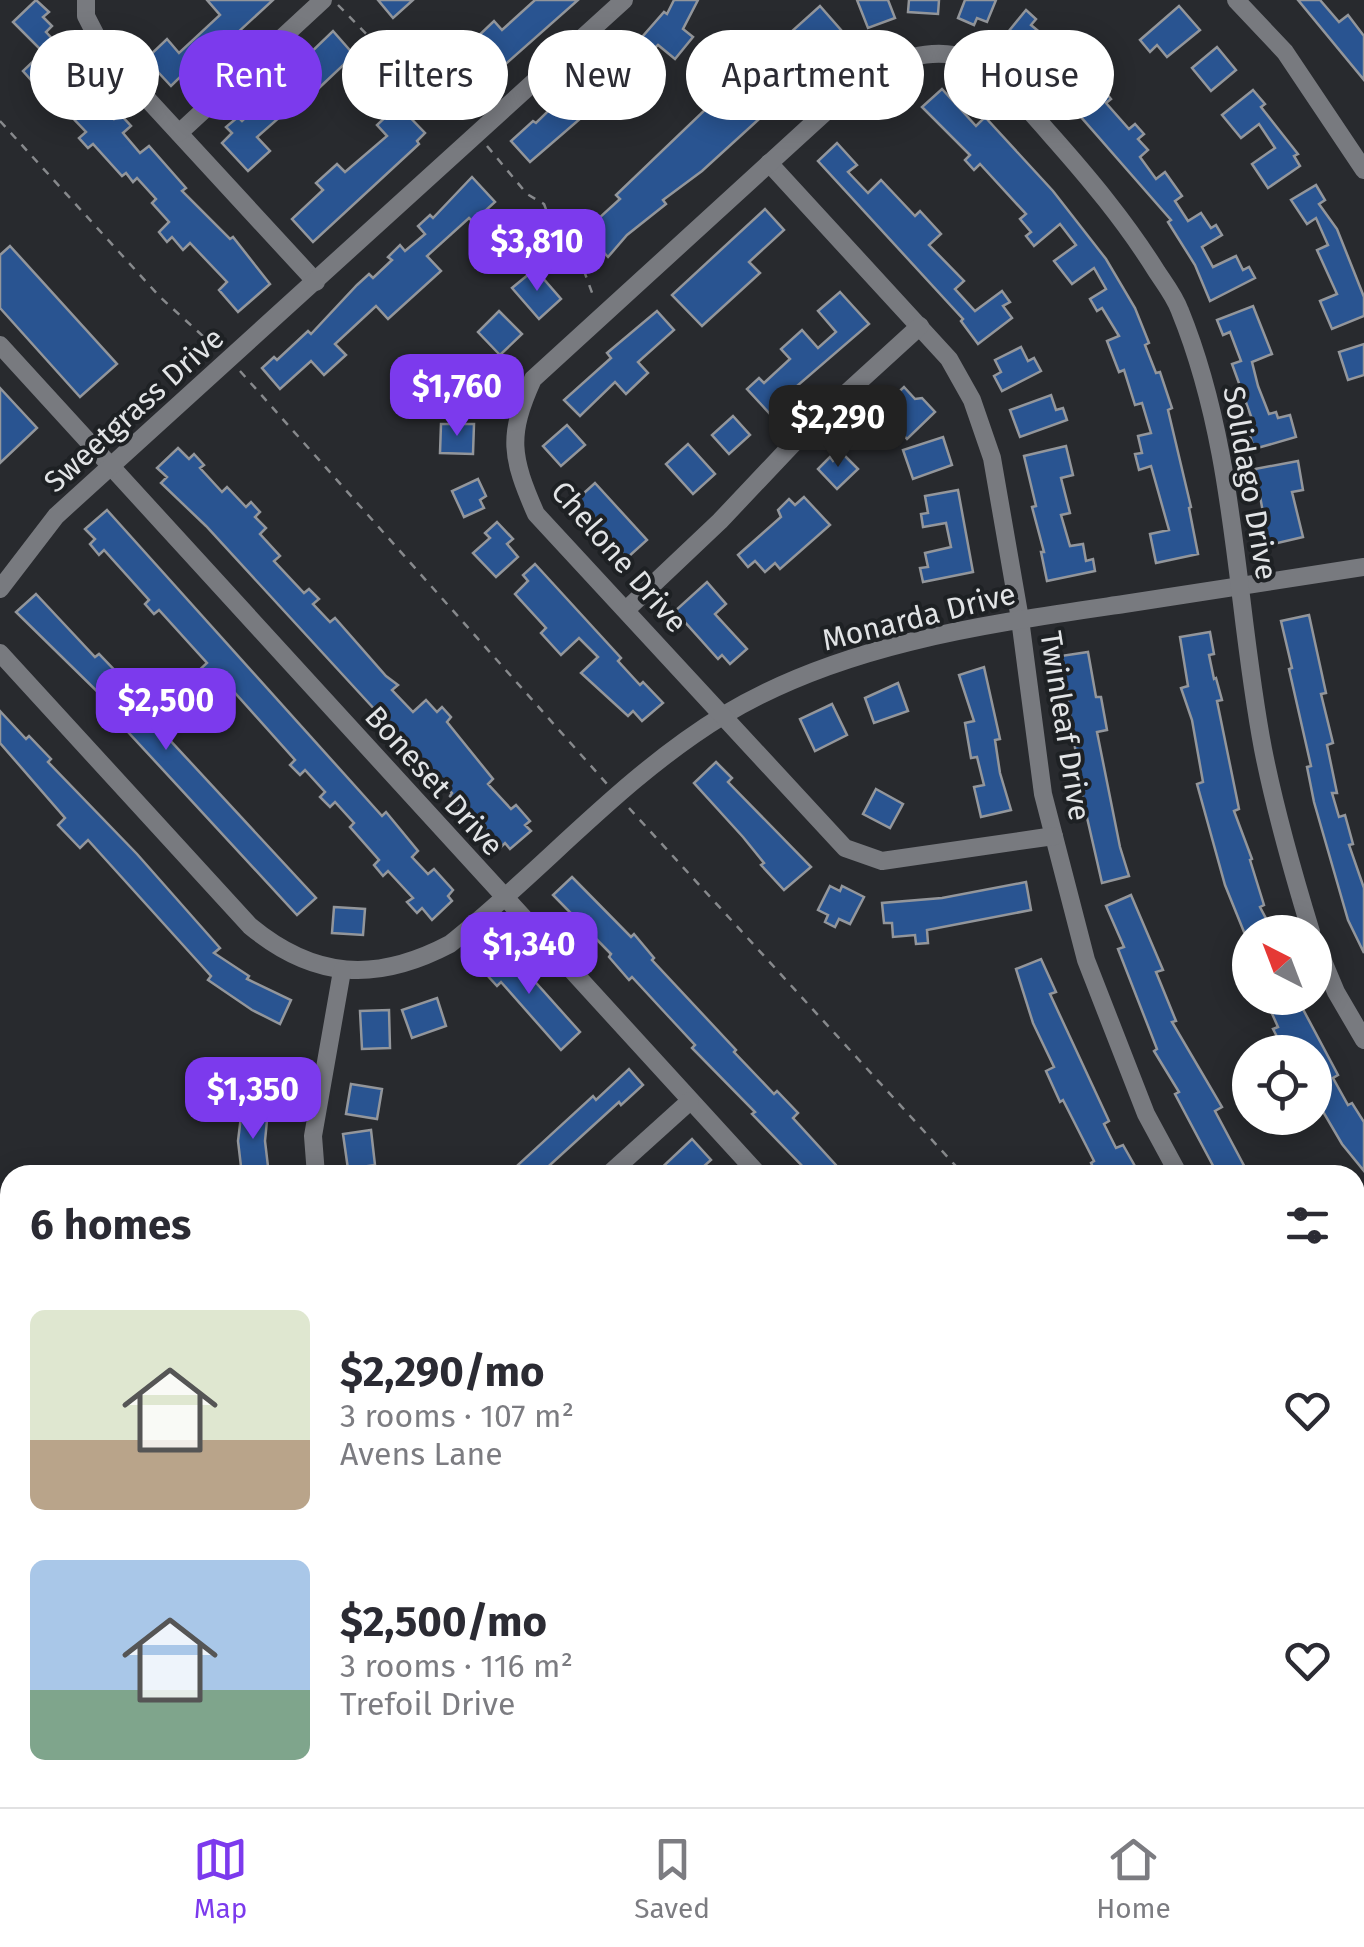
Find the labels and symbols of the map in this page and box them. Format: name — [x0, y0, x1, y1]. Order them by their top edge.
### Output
pin: $3,810 — [456, 209, 618, 294]
street label: Sweetgrass Drive — [37, 320, 231, 500]
pin: $1,760 — [376, 354, 538, 439]
street label: Solidago Drive — [1215, 383, 1285, 583]
pin: $2,290 — [757, 385, 919, 470]
street label: Chelone Drive — [543, 474, 695, 640]
street label: Monarda Drive — [819, 576, 1019, 658]
street label: Twinleaf Drive — [1032, 629, 1098, 823]
pin: $2,500 — [85, 668, 247, 753]
street label: Boneset Drive — [357, 699, 511, 863]
pin: $1,340 — [448, 912, 610, 997]
north arrow — [1232, 915, 1332, 1015]
pin: $1,350 — [172, 1057, 334, 1142]

